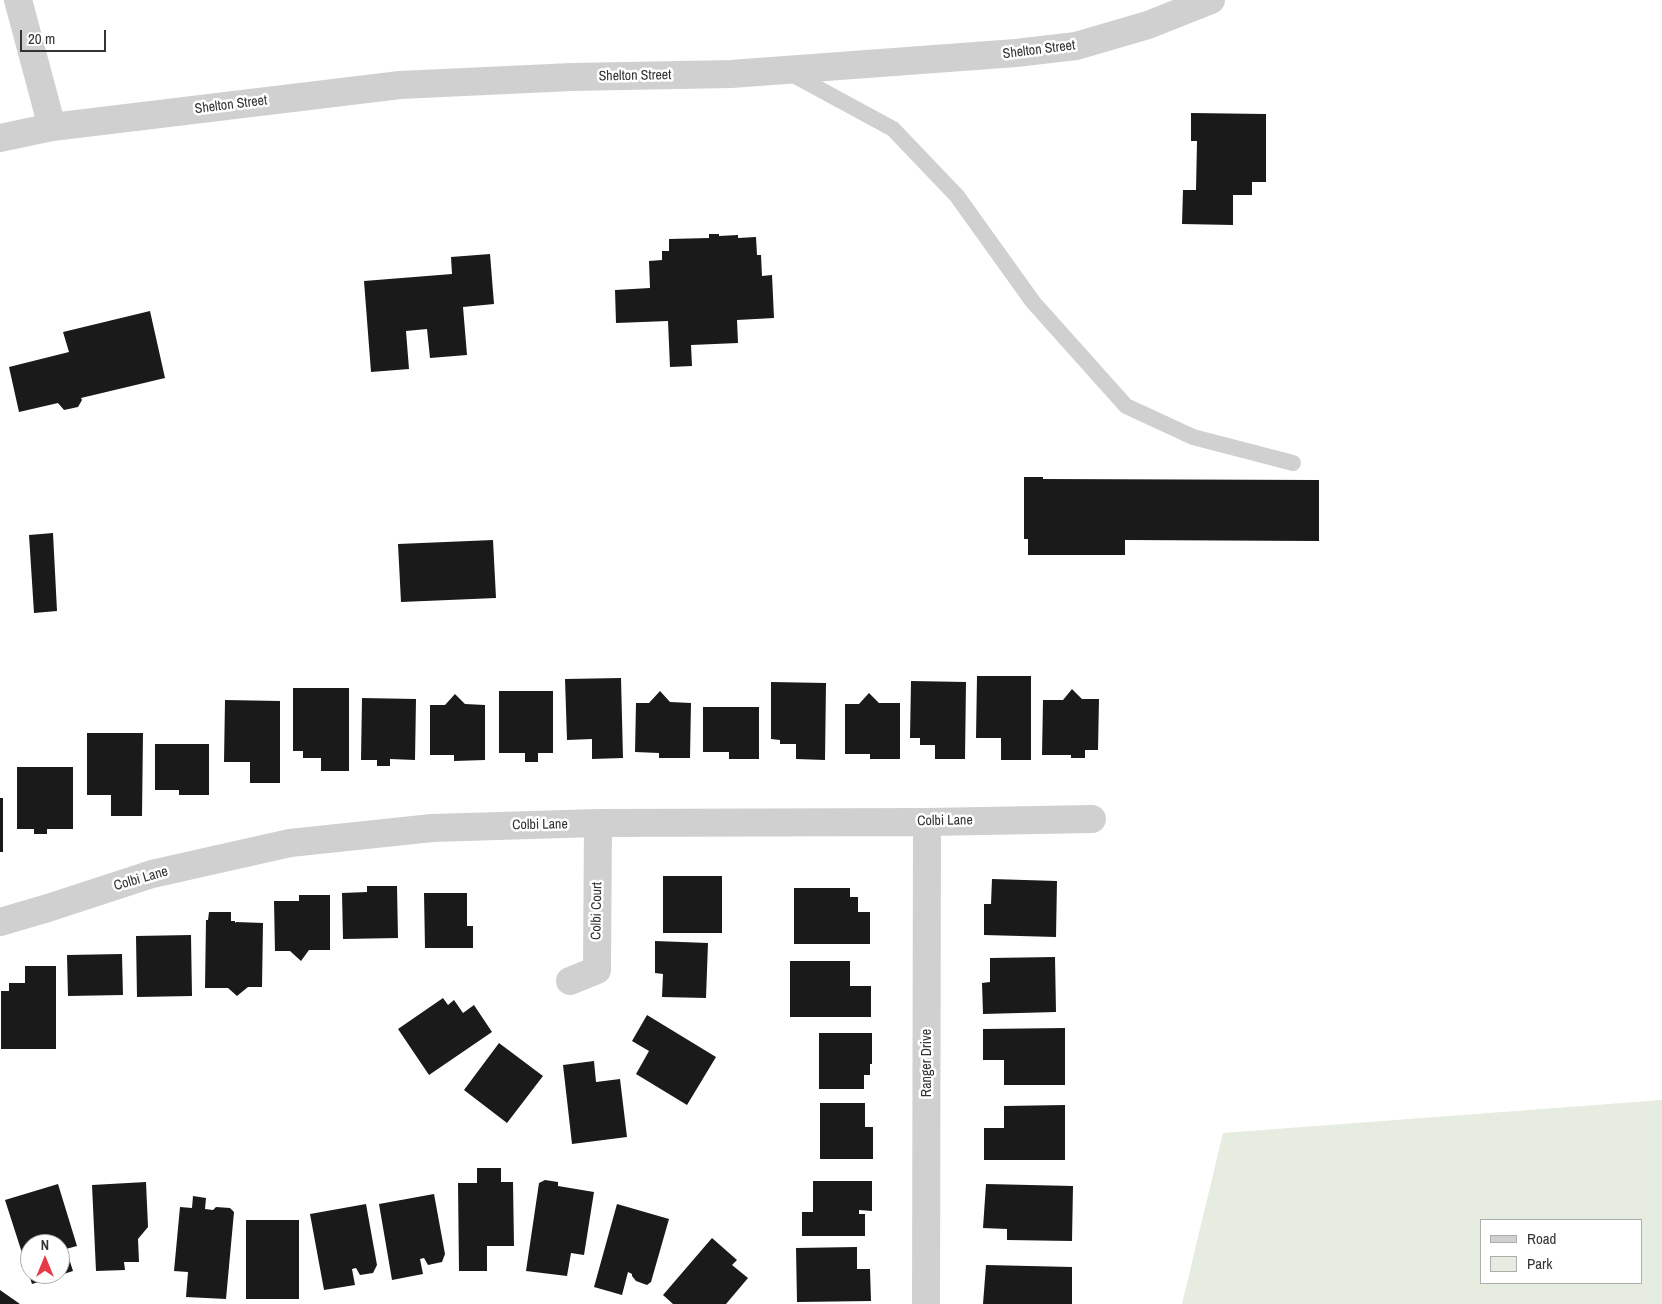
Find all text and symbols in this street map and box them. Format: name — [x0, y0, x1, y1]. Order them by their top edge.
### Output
scale bar — [22, 20, 109, 52]
text: 20 m — [28, 28, 55, 49]
street label: Shelton Street — [1002, 37, 1076, 63]
street label: Shelton Street — [598, 67, 672, 85]
street label: Shelton Street — [194, 92, 268, 118]
street label: Colbi Lane — [917, 812, 973, 830]
street label: Colbi Lane — [512, 816, 568, 834]
street label: Colbi Lane — [112, 863, 170, 895]
street label: Colbi Court — [588, 882, 606, 940]
street label: Ranger Drive — [919, 1029, 935, 1097]
legend — [1480, 1219, 1642, 1284]
text: Road — [1527, 1228, 1556, 1249]
north arrow — [20, 1234, 70, 1284]
text: N — [41, 1236, 49, 1254]
text: Park — [1527, 1253, 1552, 1274]

